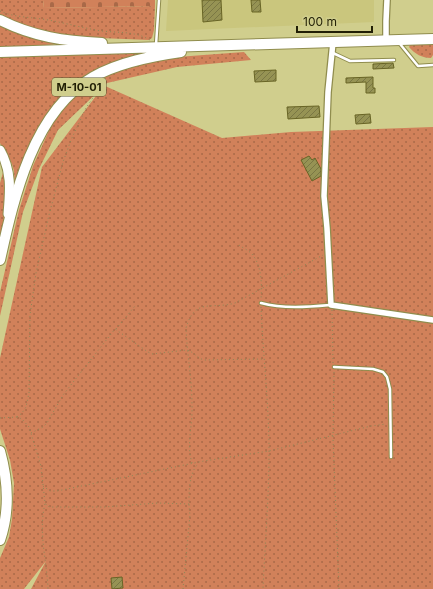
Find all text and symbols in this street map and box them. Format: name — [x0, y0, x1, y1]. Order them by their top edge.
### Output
scale bar — [297, 8, 372, 34]
text: 100 m — [303, 14, 337, 29]
road number: М-10-01 — [52, 78, 106, 96]

